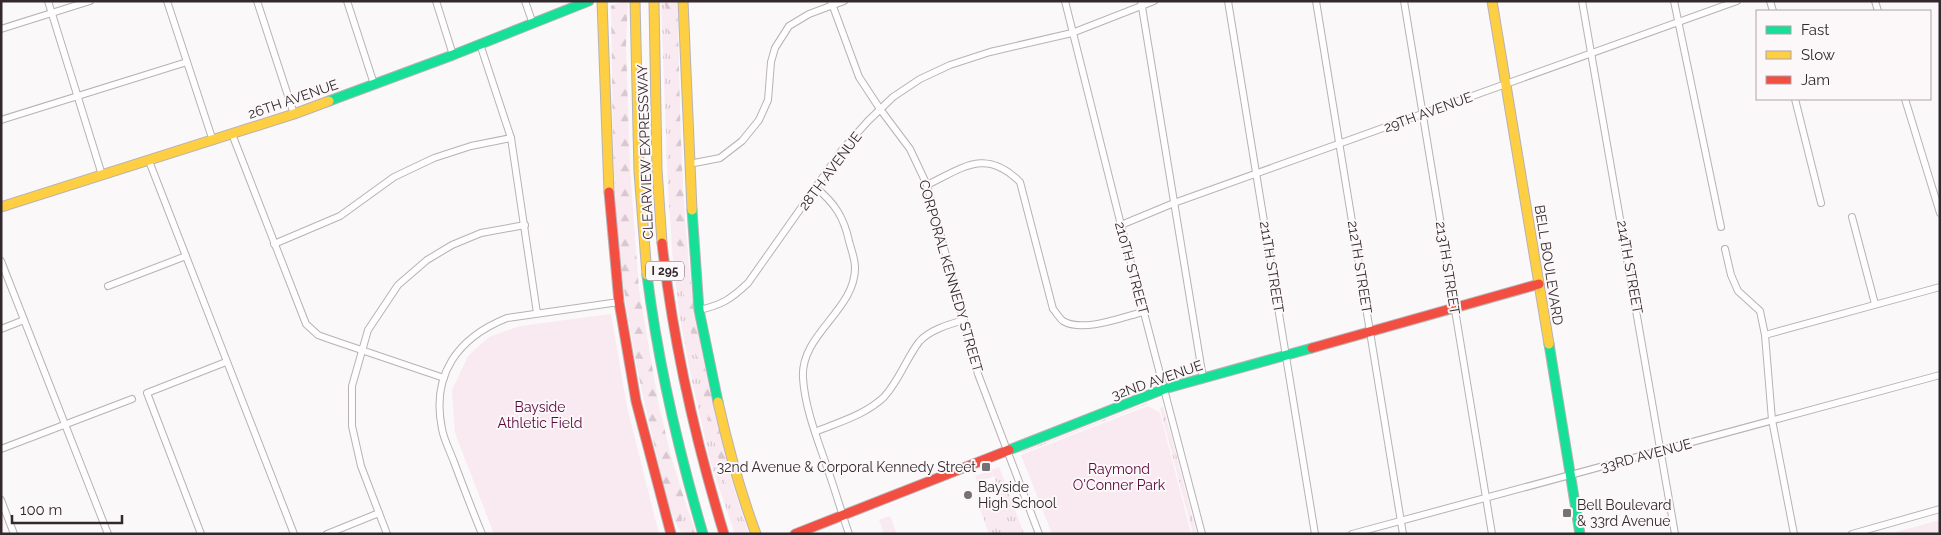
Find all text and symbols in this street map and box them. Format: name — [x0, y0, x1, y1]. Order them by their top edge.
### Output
legend — [1756, 10, 1931, 100]
text: Fast — [1801, 21, 1829, 39]
text: Slow — [1801, 46, 1835, 64]
street label: CLEARVIEW EXPRESSWAY — [634, 64, 656, 240]
text: Jam — [1801, 71, 1830, 89]
street label: 26TH AVENUE — [246, 76, 340, 122]
street label: 29TH AVENUE — [1382, 89, 1474, 135]
street label: 28TH AVENUE — [795, 129, 865, 213]
street label: CORPORAL KENNEDY STREET — [916, 178, 986, 374]
street label: BELL BOULEVARD — [1532, 204, 1566, 326]
street label: 212TH STREET — [1345, 219, 1375, 315]
street label: 214TH STREET — [1614, 219, 1646, 315]
street label: 210TH STREET — [1112, 220, 1152, 316]
street label: 211TH STREET — [1257, 220, 1287, 314]
street label: 213TH STREET — [1433, 220, 1463, 316]
road number: I 295 — [646, 262, 684, 280]
street label: 32ND AVENUE — [1109, 357, 1205, 403]
park label: Bayside Athletic Field — [497, 399, 583, 431]
street label: 33RD AVENUE — [1599, 435, 1693, 475]
place label: 32nd Avenue & Corporal Kennedy Street — [717, 459, 976, 475]
marker: 32nd Avenue & Corporal Kennedy Street — [980, 461, 992, 473]
park label: Raymond O'Conner Park — [1073, 461, 1166, 493]
place label: Bayside High School — [978, 479, 1057, 511]
marker: Bayside High School — [962, 489, 974, 501]
scale bar — [12, 492, 122, 524]
place label: Bell Boulevard & 33rd Avenue — [1577, 497, 1671, 529]
text: 100 m — [20, 501, 62, 519]
marker: Bell Boulevard & 33rd Avenue — [1561, 507, 1573, 519]

